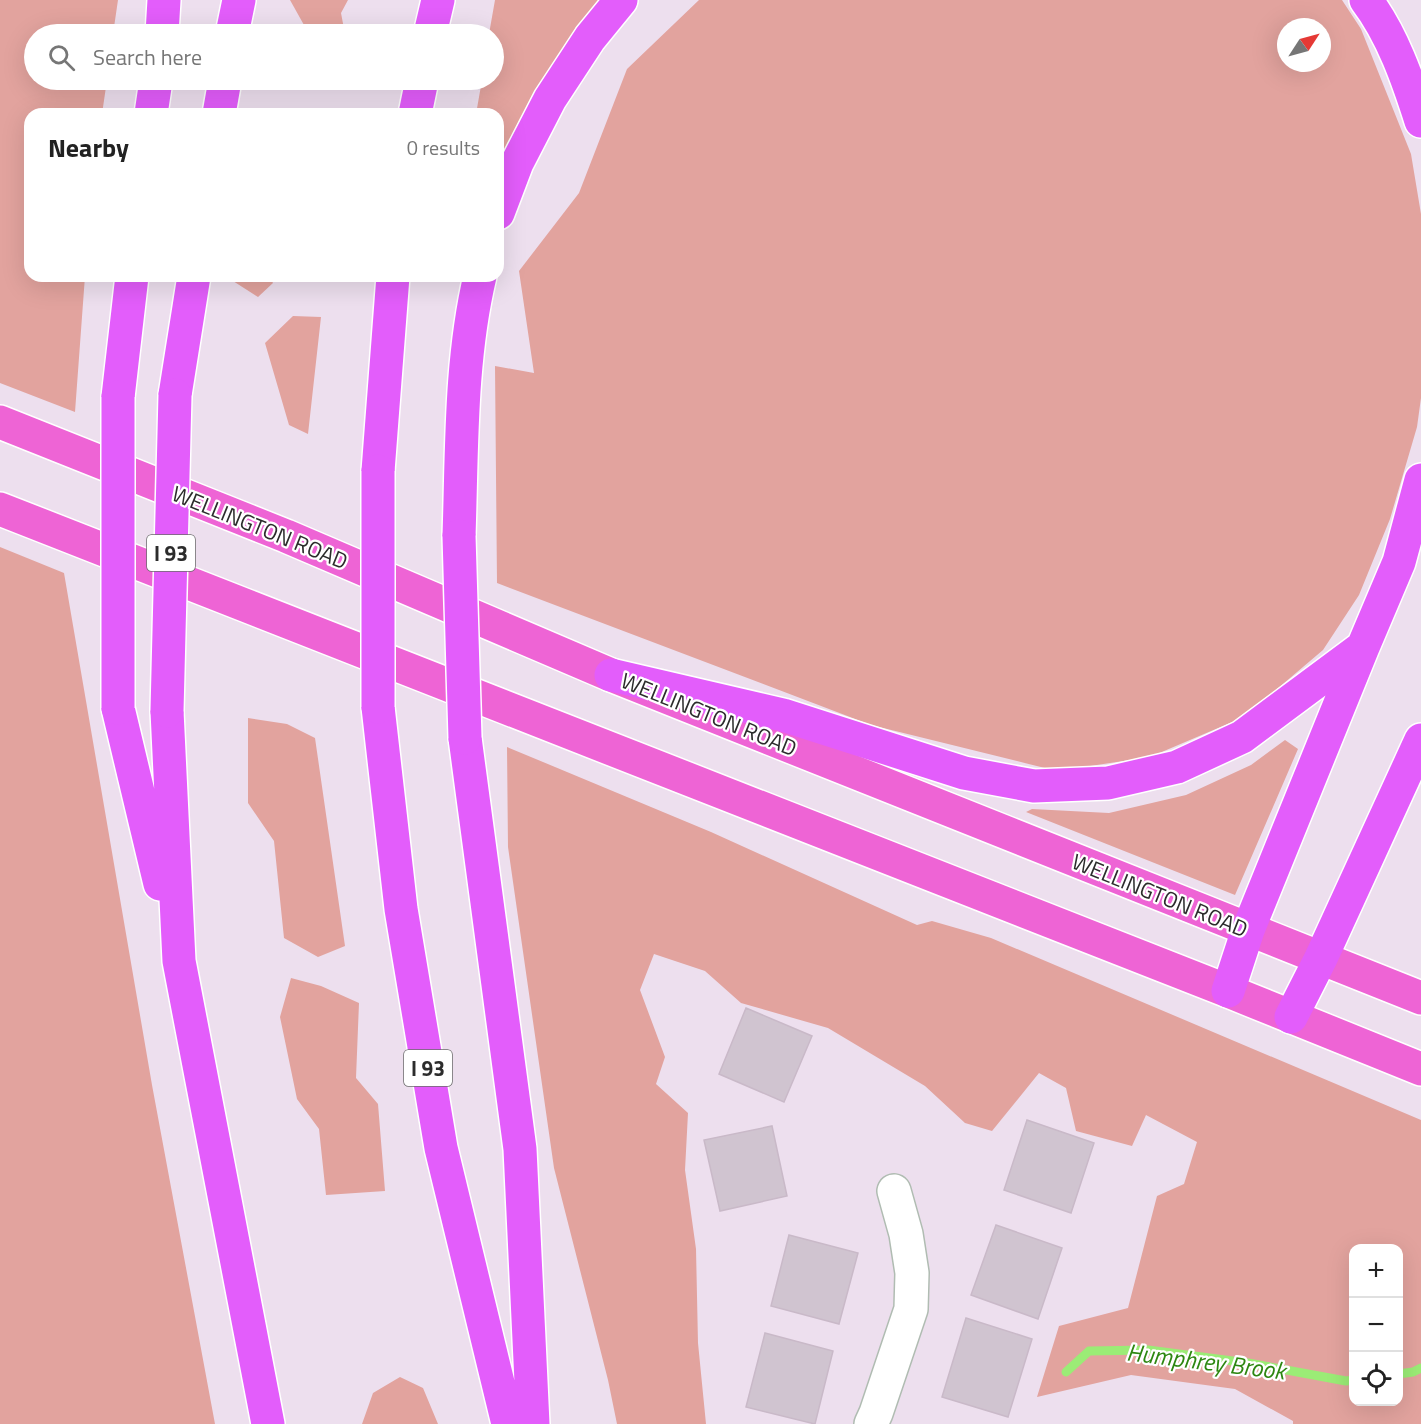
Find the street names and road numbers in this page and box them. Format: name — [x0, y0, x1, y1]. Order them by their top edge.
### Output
street label: WELLINGTON ROAD — [167, 476, 353, 578]
road number: I 93 — [147, 535, 195, 571]
street label: WELLINGTON ROAD — [616, 663, 802, 765]
street label: WELLINGTON ROAD — [1067, 844, 1253, 946]
road number: I 93 — [404, 1050, 452, 1086]

